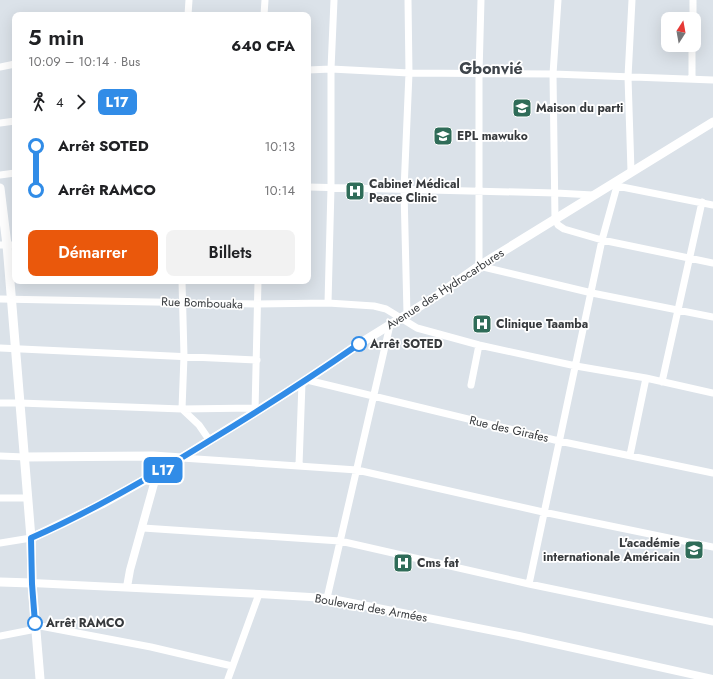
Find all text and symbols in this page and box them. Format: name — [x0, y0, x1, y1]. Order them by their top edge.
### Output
north arrow — [661, 12, 701, 52]
map controls — [661, 12, 701, 52]
text: 5 min — [28, 21, 84, 53]
text: 640 CFA — [231, 35, 295, 57]
text: 10:09 – 10:14 · Bus — [28, 52, 140, 71]
district label: Gbonvié — [459, 57, 523, 80]
icon: walk — [28, 91, 50, 113]
icon: forward — [70, 91, 92, 113]
text: L17 — [106, 92, 129, 112]
text: 4 — [56, 93, 64, 112]
school or university icon: Maison du parti — [511, 97, 533, 119]
place label: Maison du parti — [536, 99, 623, 117]
school or university icon: EPL mawuko — [432, 125, 454, 147]
place label: EPL mawuko — [457, 127, 528, 145]
text: Arrêt SOTED — [58, 135, 149, 157]
text: 10:13 — [265, 137, 295, 156]
place label: Cabinet Médical Peace Clinic — [369, 175, 460, 207]
text: Arrêt RAMCO — [58, 179, 156, 201]
hospital icon: Cabinet Médical Peace Clinic — [344, 180, 366, 202]
text: 10:14 — [264, 181, 295, 200]
button: Démarrer — [28, 230, 158, 276]
button: Billets — [166, 230, 295, 276]
street label: Avenue des Hydrocarbures — [383, 244, 508, 334]
street label: Rue Bombouaka — [161, 293, 243, 313]
hospital icon: Clinique Taamba — [471, 313, 493, 335]
place label: Clinique Taamba — [496, 315, 588, 333]
place label: Arrêt SOTED — [369, 335, 443, 353]
marker: Arrêt SOTED — [351, 336, 367, 352]
street label: Rue des Girafes — [468, 411, 551, 447]
line badge: L17 — [140, 457, 186, 483]
text: L17 — [152, 460, 174, 480]
place label: L'académie internationale Américain — [543, 534, 680, 566]
school or university icon: L'académie internationale Américain — [683, 539, 705, 561]
hospital icon: Cms fat — [392, 552, 414, 574]
place label: Cms fat — [417, 554, 459, 572]
street label: Boulevard des Armées — [313, 589, 429, 627]
place label: Arrêt RAMCO — [45, 614, 124, 632]
marker: Arrêt RAMCO — [27, 615, 43, 631]

